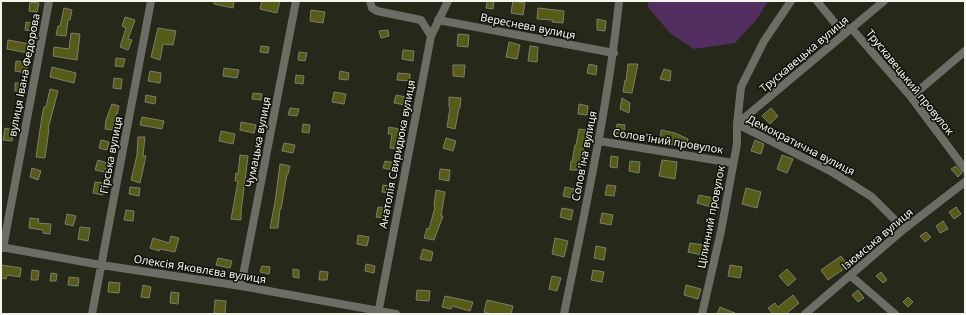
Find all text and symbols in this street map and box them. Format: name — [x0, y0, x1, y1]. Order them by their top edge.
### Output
street label: Вереснева вулиця — [479, 9, 577, 42]
street label: вулиця Івана Федорова — [4, 12, 43, 138]
street label: Трускавецька вулиця — [756, 12, 851, 95]
street label: Трускавецький провулок — [863, 26, 958, 138]
street label: Анатолія Свиридюка вулиця — [375, 78, 418, 229]
street label: Чумацька вулиця — [241, 95, 274, 189]
street label: Солов'їна вулиця — [567, 109, 600, 202]
street label: Демократична вулиця — [745, 111, 858, 178]
street label: Гірська вулиця — [96, 115, 125, 195]
street label: Солов'їний провулок — [612, 124, 724, 157]
street label: Цілинний провулок — [693, 164, 728, 269]
street label: Ізюмська вулиця — [838, 204, 916, 273]
street label: Олексія Яковлєва вулиця — [133, 251, 267, 286]

